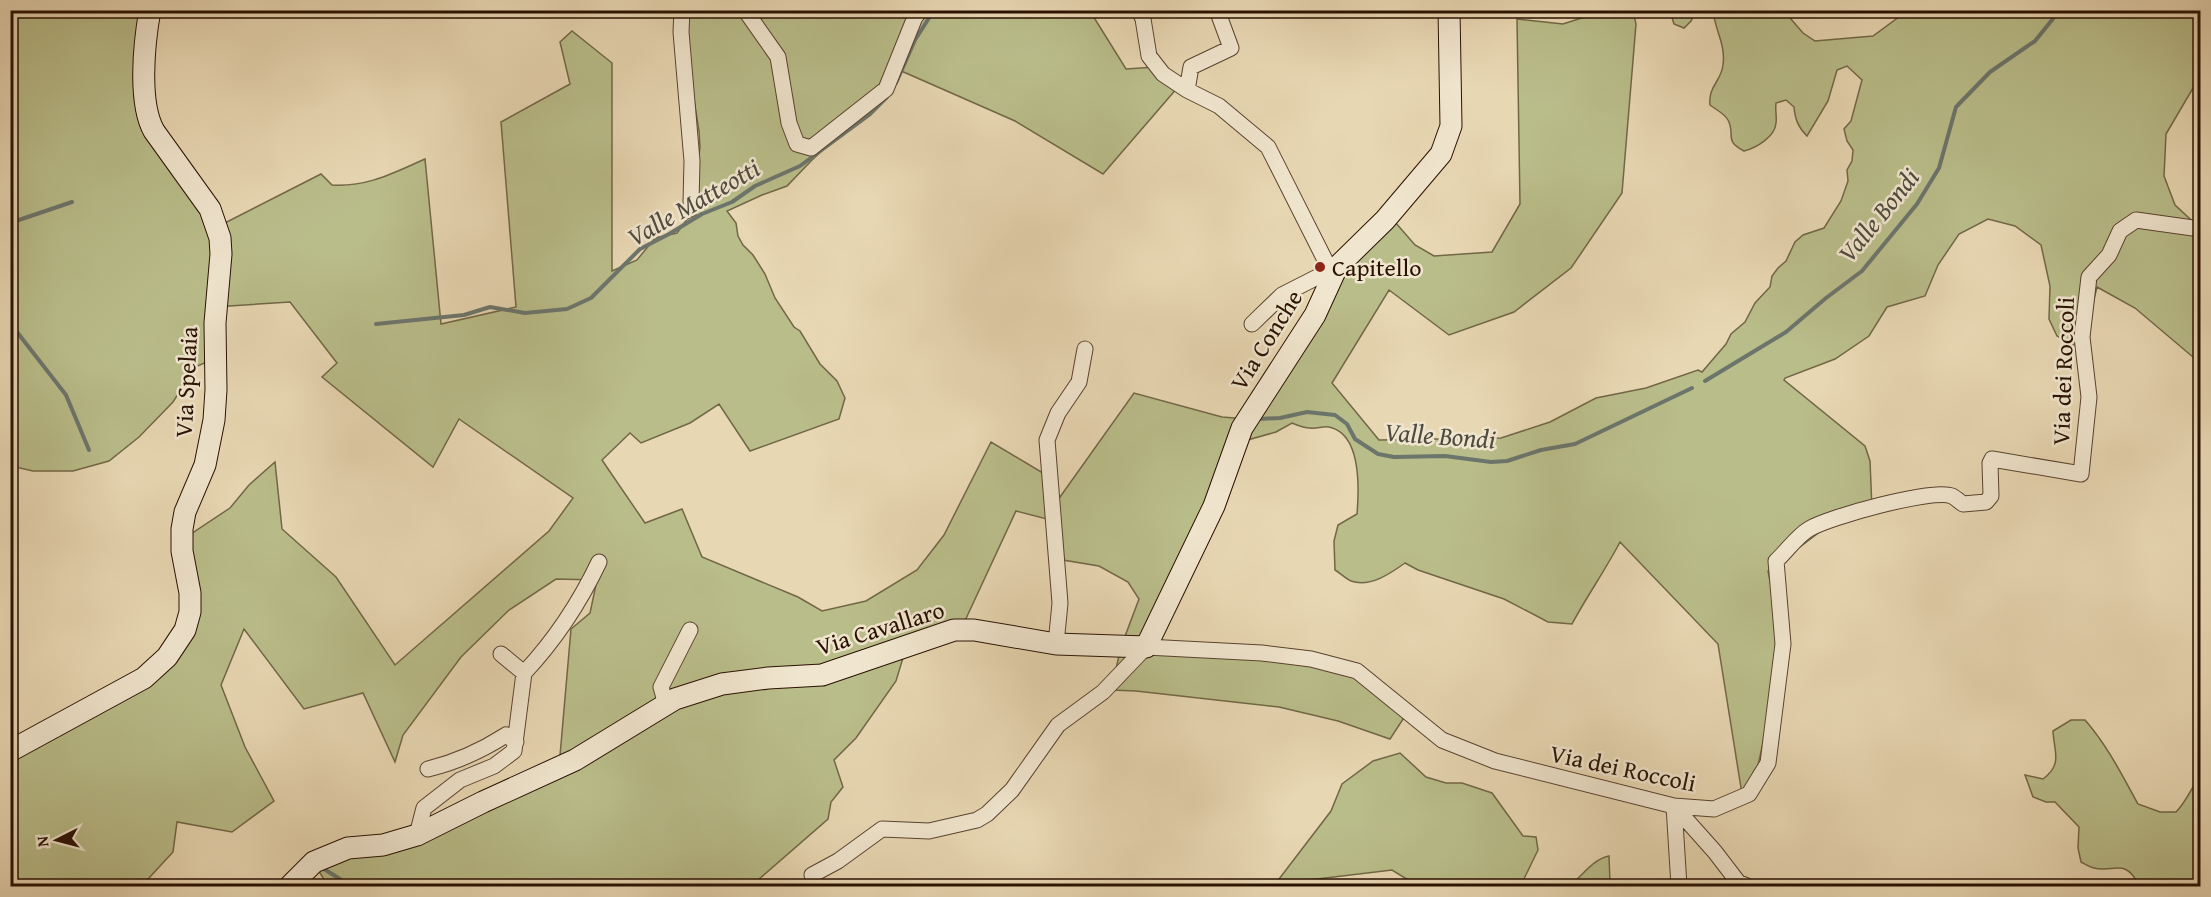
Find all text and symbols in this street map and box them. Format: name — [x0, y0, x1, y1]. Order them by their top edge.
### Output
water label: Valle Matteotti — [619, 148, 767, 256]
water label: Valle Bondi — [1828, 159, 1928, 271]
place label: Capitello — [1332, 250, 1422, 285]
marker: Capitello — [1313, 260, 1327, 274]
street label: Via Conche — [1221, 283, 1311, 397]
street label: Via dei Roccoli — [2043, 296, 2083, 446]
street label: Via Spelaia — [166, 325, 206, 438]
water label: Valle Bondi — [1383, 412, 1497, 458]
street label: Via Cavallaro — [812, 592, 948, 664]
street label: Via dei Roccoli — [1547, 735, 1699, 801]
north arrow — [27, 810, 87, 870]
text: N — [30, 835, 55, 848]

